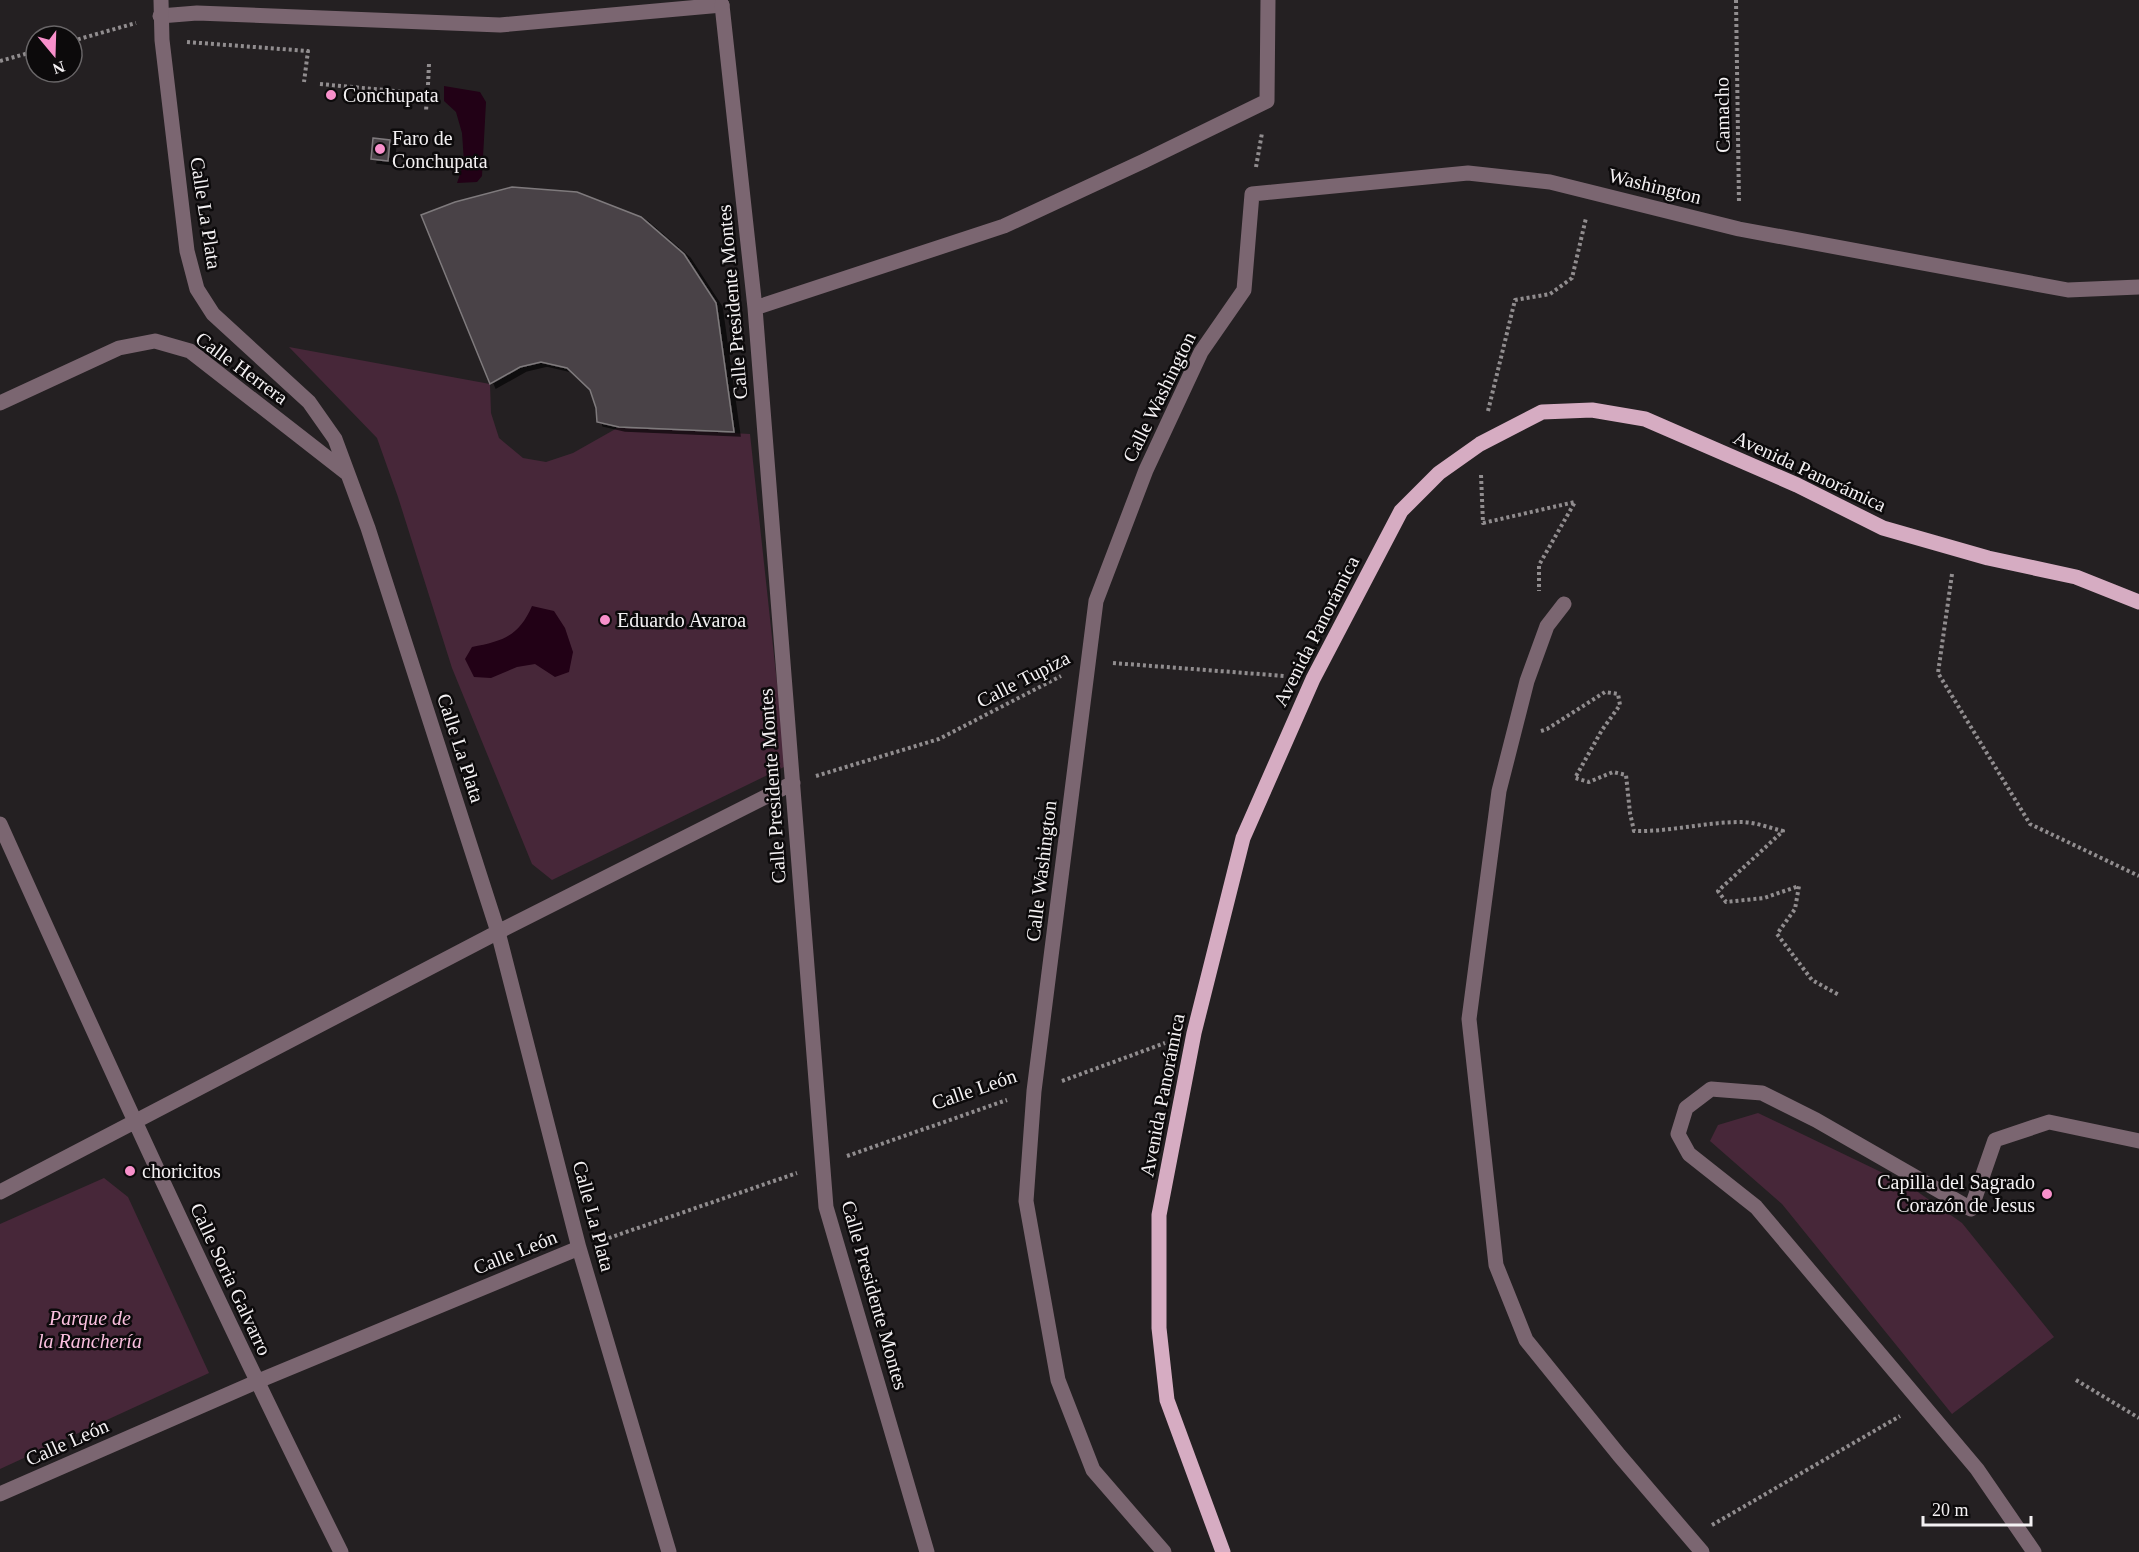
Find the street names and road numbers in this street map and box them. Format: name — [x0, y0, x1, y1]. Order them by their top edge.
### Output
street label: Camacho — [1710, 77, 1734, 153]
street label: Calle La Plata — [186, 155, 226, 271]
street label: Washington — [1606, 164, 1704, 209]
street label: Calle Presidente Montes — [713, 203, 751, 400]
street label: Calle Herrera — [192, 327, 292, 409]
street label: Calle Washington — [1118, 328, 1201, 466]
street label: Avenida Panorámica — [1730, 426, 1890, 516]
street label: Avenida Panorámica — [1269, 552, 1363, 710]
street label: Calle Tupiza — [973, 646, 1074, 713]
street label: Calle Presidente Montes — [754, 688, 790, 884]
street label: Calle La Plata — [433, 691, 489, 805]
street label: Calle Washington — [1021, 799, 1062, 943]
street label: Avenida Panorámica — [1135, 1011, 1189, 1178]
street label: Calle León — [929, 1064, 1019, 1114]
street label: Calle La Plata — [569, 1158, 619, 1274]
street label: Calle Presidente Montes — [837, 1198, 913, 1392]
street label: Calle Soria Galvarro — [186, 1199, 276, 1359]
street label: Calle León — [470, 1225, 560, 1279]
street label: Calle León — [22, 1414, 112, 1470]

